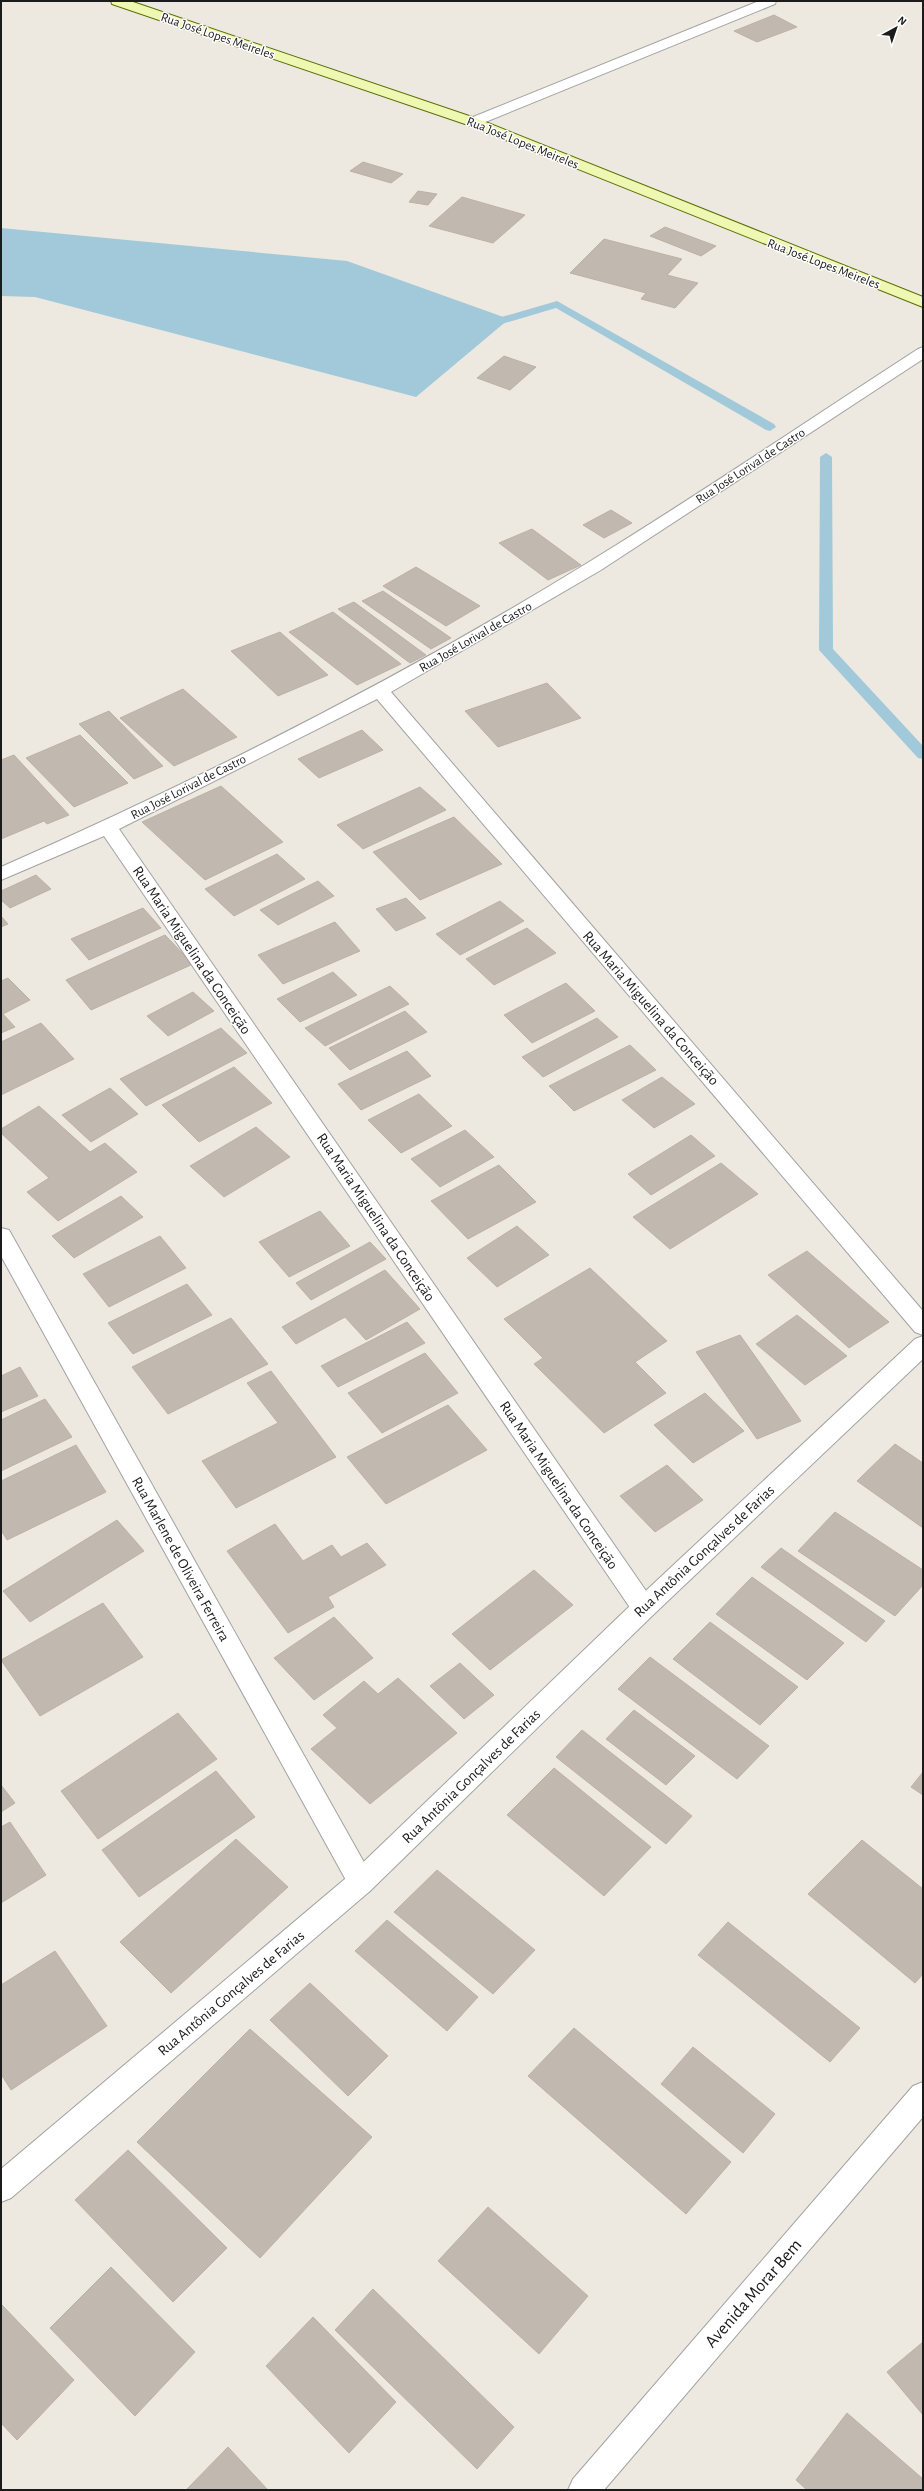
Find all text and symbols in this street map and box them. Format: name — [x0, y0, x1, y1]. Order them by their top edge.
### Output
north arrow — [876, 8, 916, 48]
street label: Rua José Lopes Meireles — [159, 11, 276, 62]
text: N — [896, 14, 909, 27]
street label: Rua José Lopes Meireles — [465, 115, 580, 172]
street label: Rua José Lopes Meireles — [765, 237, 882, 292]
street label: Rua José Lorival de Castro — [694, 426, 808, 506]
street label: Rua José Lorival de Castro — [417, 600, 534, 675]
street label: Rua José Lorival de Castro — [129, 753, 248, 822]
street label: Rua Maria Miguelina da Conceição — [130, 864, 253, 1037]
street label: Rua Maria Miguelina da Conceição — [580, 928, 722, 1088]
street label: Rua Maria Miguelina da Conceição — [314, 1131, 437, 1304]
street label: Rua Maria Miguelina da Conceição — [497, 1399, 620, 1572]
street label: Rua Marlene de Oliveira Ferreira — [129, 1474, 232, 1644]
street label: Rua Antônia Gonçalves de Farias — [631, 1483, 777, 1620]
street label: Rua Antônia Gonçalves de Farias — [399, 1706, 543, 1846]
street label: Rua Antônia Gonçalves de Farias — [155, 1928, 307, 2059]
street label: Avenida Morar Bem — [702, 2236, 806, 2351]

